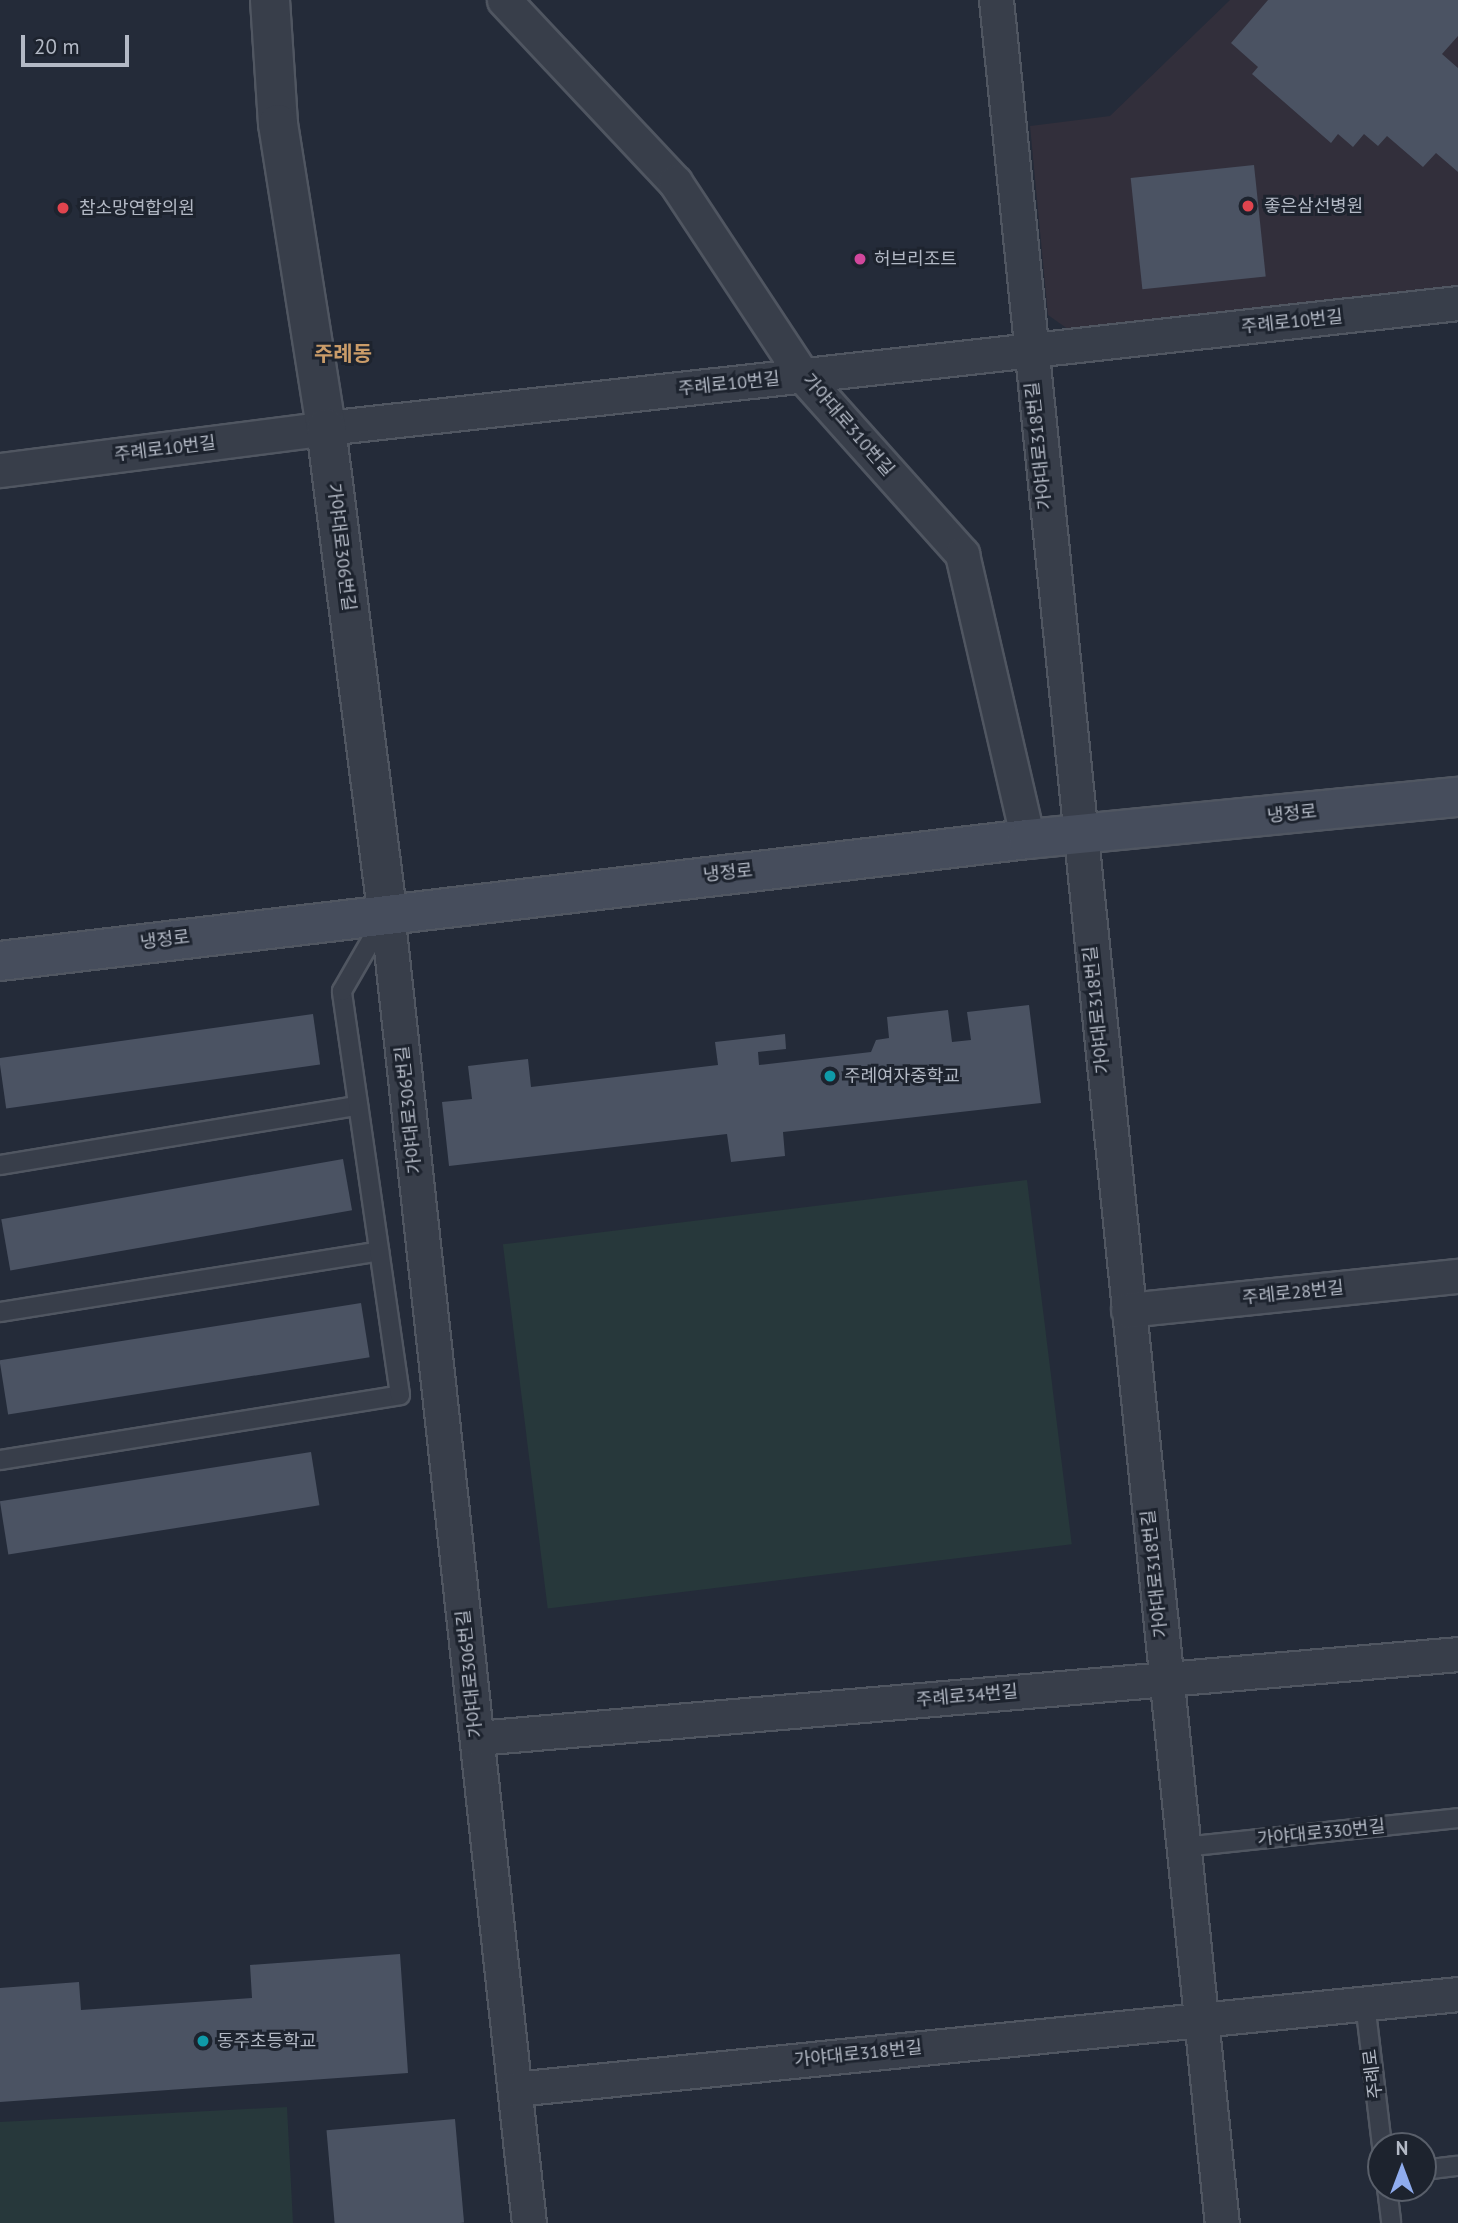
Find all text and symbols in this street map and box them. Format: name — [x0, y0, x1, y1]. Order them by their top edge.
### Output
scale bar — [24, 21, 133, 65]
text: 20 m — [34, 33, 80, 60]
place label: 좋은삼선병원 — [1264, 195, 1363, 217]
marker: 좋은삼선병원 — [1238, 196, 1258, 216]
place label: 참소망연합의원 — [79, 197, 195, 219]
marker: 참소망연합의원 — [53, 198, 73, 218]
place label: 허브리조트 — [874, 248, 957, 270]
marker: 허브리조트 — [852, 251, 868, 267]
street label: 주례로10번길 — [1240, 306, 1344, 338]
district label: 주례동 — [314, 341, 372, 367]
street label: 주례로10번길 — [677, 368, 781, 400]
street label: 가야대로310번길 — [798, 369, 898, 481]
street label: 가야대로318번길 — [1022, 381, 1056, 511]
street label: 주례로10번길 — [113, 432, 217, 466]
street label: 가야대로306번길 — [322, 482, 360, 612]
street label: 냉정로 — [1266, 801, 1318, 827]
street label: 냉정로 — [702, 860, 754, 886]
street label: 냉정로 — [139, 926, 191, 954]
street label: 가야대로318번길 — [1080, 945, 1114, 1075]
street label: 가야대로306번길 — [392, 1045, 426, 1175]
place label: 주례여자중학교 — [844, 1065, 960, 1087]
marker: 주례여자중학교 — [822, 1068, 838, 1084]
street label: 주례로28번길 — [1241, 1277, 1345, 1309]
street label: 가야대로318번길 — [1138, 1509, 1172, 1639]
street label: 가야대로306번길 — [453, 1609, 487, 1739]
street label: 주례로34번길 — [915, 1681, 1019, 1711]
street label: 가야대로330번길 — [1256, 1816, 1386, 1850]
place label: 동주초등학교 — [217, 2030, 316, 2052]
marker: 동주초등학교 — [195, 2033, 211, 2049]
street label: 가야대로318번길 — [793, 2037, 923, 2071]
street label: 주례로 — [1359, 2048, 1387, 2100]
north arrow — [1367, 2132, 1437, 2202]
text: N — [1396, 2136, 1408, 2160]

